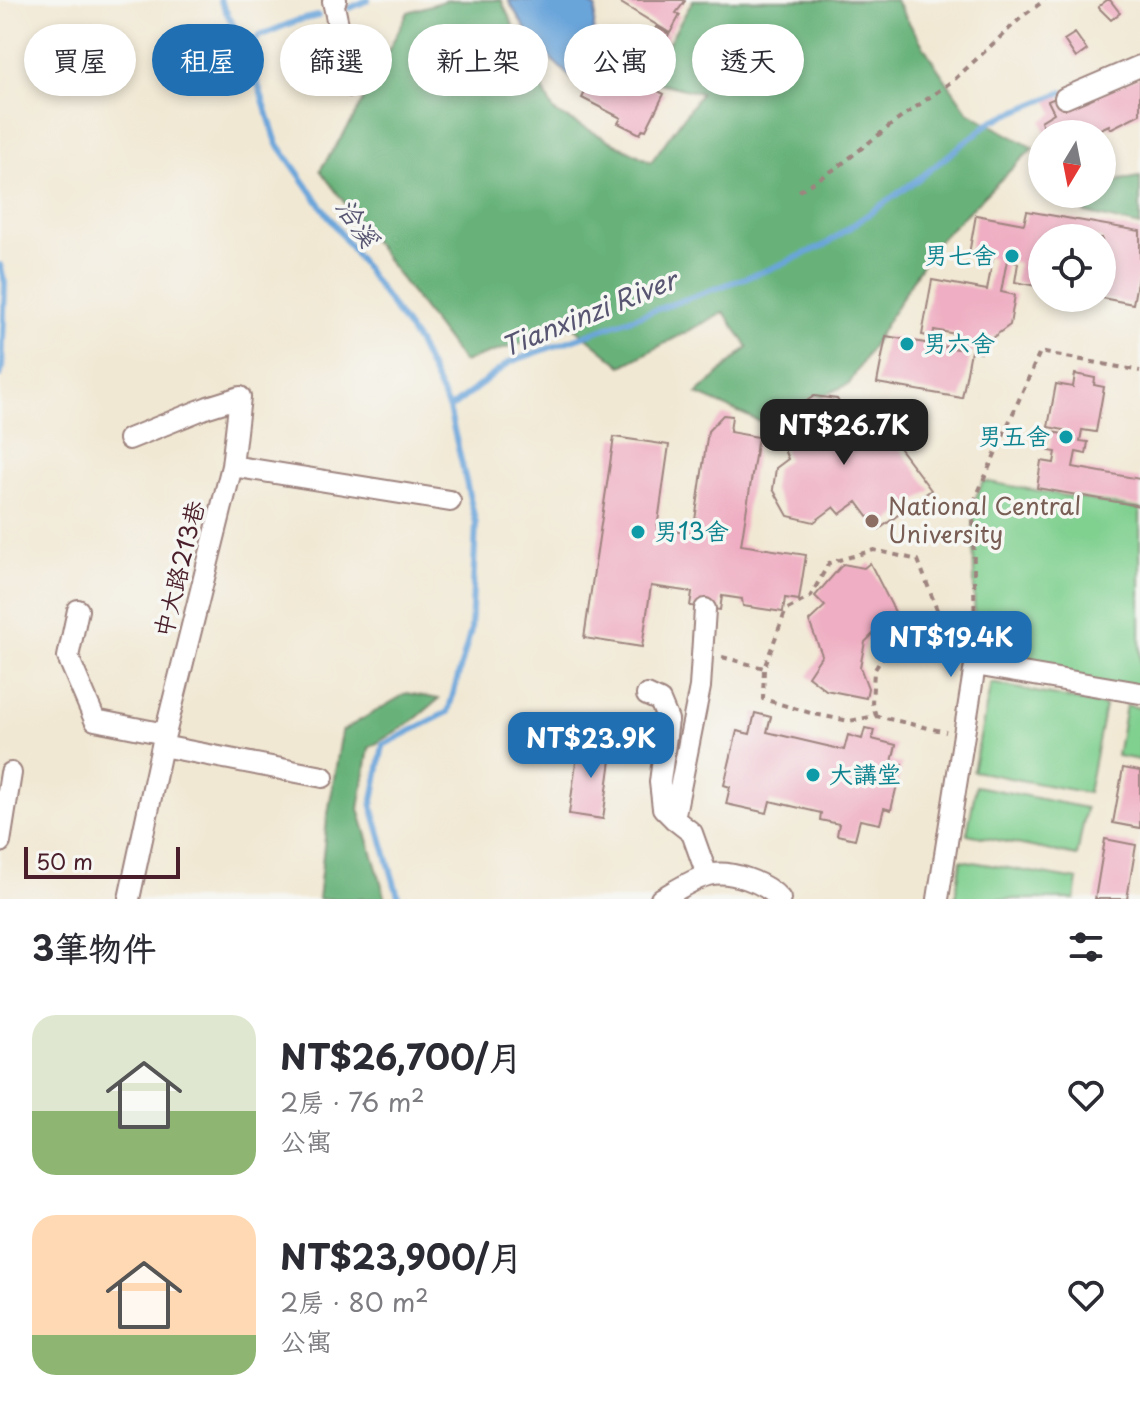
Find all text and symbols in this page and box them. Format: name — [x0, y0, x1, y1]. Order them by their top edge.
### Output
chip: 買屋 — [24, 24, 136, 96]
chip: 租屋 — [152, 24, 264, 96]
chip: 篩選 — [280, 24, 392, 96]
chip: 新上架 — [408, 24, 548, 96]
chip: 公寓 — [564, 24, 676, 96]
chip: 透天 — [692, 24, 804, 96]
north arrow — [1028, 120, 1116, 208]
map controls — [1028, 120, 1116, 312]
water label: 洽溪 — [327, 190, 390, 256]
button: locate — [1028, 224, 1116, 312]
place label: 男七舍 — [924, 236, 996, 272]
marker: 男七舍 — [1003, 247, 1021, 265]
water label: Tianxinzi River — [495, 258, 685, 366]
place label: 男六舍 — [923, 324, 995, 360]
marker: 男六舍 — [898, 335, 916, 353]
pin: NT$26.7K — [761, 399, 927, 467]
text: NT$26.7K — [778, 405, 910, 444]
place label: 男五舍 — [978, 417, 1050, 453]
marker: 男五舍 — [1057, 428, 1075, 446]
place label: National Central University — [888, 487, 1081, 551]
street label: 中大路213巷 — [144, 496, 212, 641]
place label: 男13舍 — [654, 512, 729, 548]
marker: National Central University — [863, 512, 881, 530]
marker: 男13舍 — [629, 523, 647, 541]
pin: NT$19.4K — [868, 611, 1034, 679]
text: NT$19.4K — [889, 617, 1013, 656]
pin: NT$23.9K — [508, 712, 674, 780]
text: NT$23.9K — [526, 718, 656, 757]
place label: 大講堂 — [829, 755, 901, 791]
marker: 大講堂 — [804, 766, 822, 784]
scale bar — [24, 843, 180, 879]
text: 50 m — [36, 844, 93, 877]
text: 3筆物件 — [32, 921, 156, 973]
icon: filters — [1064, 925, 1108, 969]
text: NT$26,700/月 — [280, 1030, 522, 1082]
icon: home — [96, 1047, 192, 1143]
icon: heart — [1064, 1073, 1108, 1117]
text: 2房 · 76 m² — [280, 1082, 425, 1121]
text: 公寓 — [280, 1121, 332, 1160]
text: NT$23,900/月 — [280, 1230, 523, 1282]
icon: home — [96, 1247, 192, 1343]
icon: heart — [1064, 1273, 1108, 1317]
text: 2房 · 80 m² — [280, 1282, 429, 1321]
text: 公寓 — [280, 1321, 332, 1360]

